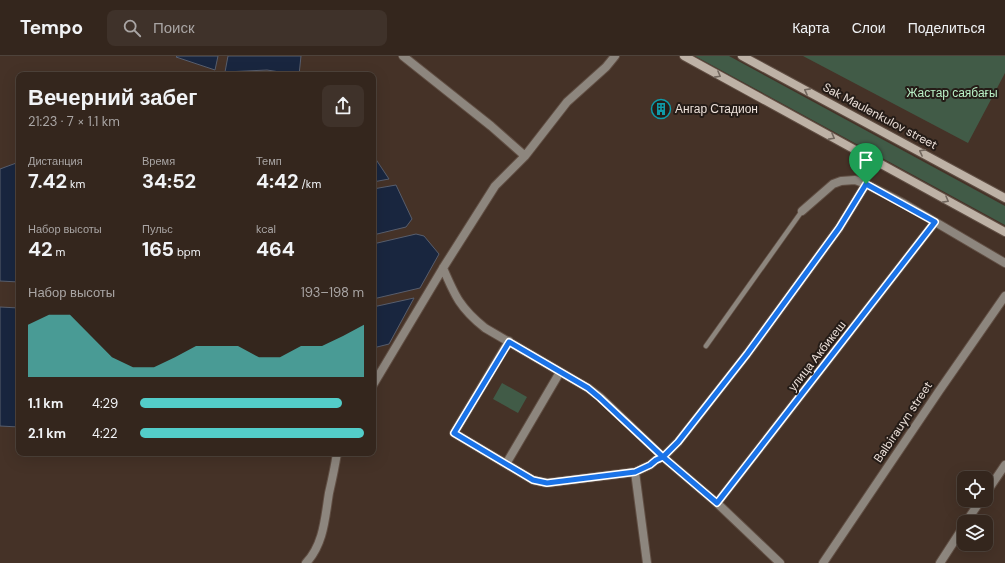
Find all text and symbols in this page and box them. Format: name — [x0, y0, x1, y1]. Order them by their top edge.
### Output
search box — [107, 10, 387, 46]
text: Tempo — [20, 15, 83, 40]
icon: search — [121, 17, 143, 39]
text: Поиск — [153, 18, 195, 38]
text: Карта — [792, 19, 830, 37]
text: Слои — [852, 19, 886, 37]
text: Поделиться — [908, 19, 985, 37]
one-way arrow — [714, 70, 721, 77]
street label: Sak Maulenkulov street — [820, 79, 940, 153]
text: Вечерний забег — [28, 83, 197, 112]
button: share — [322, 85, 364, 127]
park label: Жастар саябағы — [906, 85, 998, 101]
one-way arrow — [804, 88, 812, 96]
building icon: Ангар Стадион — [650, 98, 672, 120]
place label: Ангар Стадион — [675, 101, 758, 117]
text: 21:23 · 7 × 1.1 km — [28, 113, 120, 130]
one-way arrow — [828, 132, 835, 140]
pin — [849, 143, 883, 184]
icon: arrive — [855, 149, 877, 171]
one-way arrow — [919, 150, 926, 157]
text: Дистанция — [28, 154, 83, 168]
text: Время — [142, 154, 175, 168]
text: Темп — [256, 154, 282, 168]
text: 7.42 — [28, 168, 67, 194]
text: 34:52 — [142, 168, 196, 194]
text: 4:42 — [256, 168, 299, 194]
text: km — [67, 177, 85, 191]
text: /km — [299, 177, 321, 191]
one-way arrow — [942, 195, 949, 202]
text: Набор высоты — [28, 222, 102, 236]
text: Пульс — [142, 222, 173, 236]
text: kcal — [256, 222, 276, 236]
text: 42 — [28, 236, 53, 262]
text: 165 — [142, 236, 174, 262]
text: 464 — [256, 236, 295, 262]
text: m — [53, 245, 65, 259]
text: bpm — [174, 245, 201, 259]
text: Набор высоты — [28, 284, 115, 301]
text: 193–198 m — [301, 284, 364, 301]
street label: улица Акбикеш — [785, 318, 849, 394]
street label: Balbirauyn street — [870, 378, 936, 466]
text: 1.1 km — [28, 395, 63, 412]
text: 4:29 — [92, 395, 118, 412]
text: 2.1 km — [28, 425, 66, 442]
text: 4:22 — [92, 425, 118, 442]
map controls — [957, 471, 993, 551]
button: locate — [957, 471, 993, 507]
button: layers — [957, 515, 993, 551]

